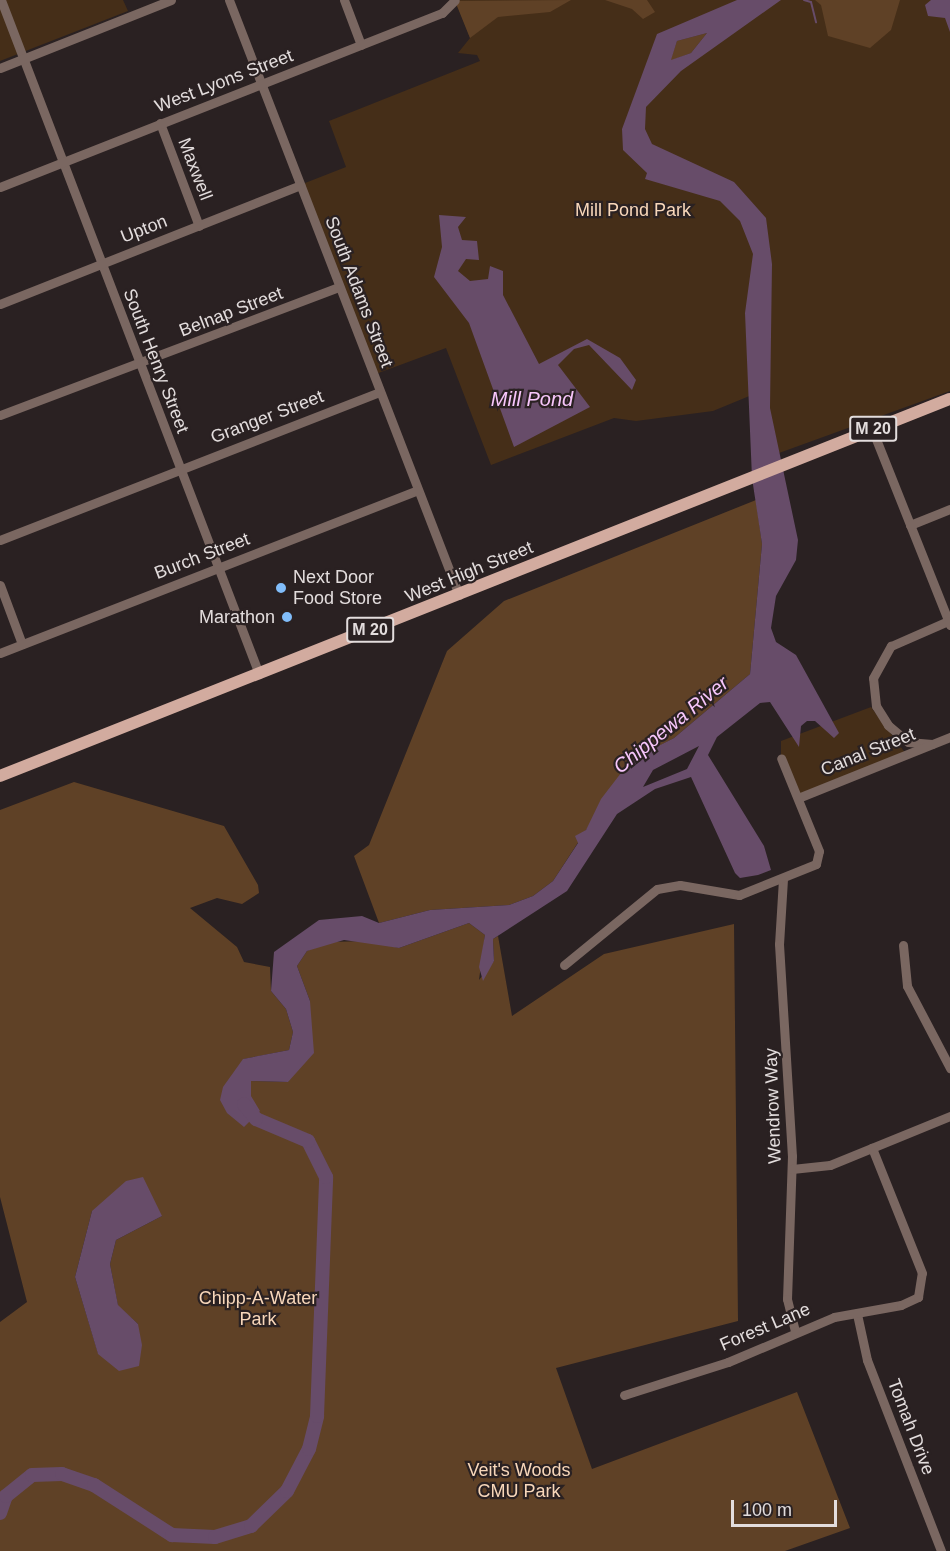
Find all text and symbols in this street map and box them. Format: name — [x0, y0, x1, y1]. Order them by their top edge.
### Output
street label: West Lyons Street — [152, 45, 296, 117]
street label: Maxwell — [173, 135, 217, 203]
park label: Mill Pond Park — [575, 199, 691, 221]
street label: Upton — [118, 210, 170, 248]
street label: South Adams Street — [320, 213, 398, 371]
street label: Belnap Street — [176, 282, 286, 342]
street label: South Henry Street — [118, 286, 194, 436]
street label: Granger Street — [208, 386, 326, 448]
water label: Mill Pond — [491, 387, 573, 411]
road number: M 20 — [849, 416, 897, 442]
street label: Burch Street — [151, 528, 253, 584]
street label: West High Street — [402, 537, 536, 607]
place label: Next Door Food Store — [293, 567, 382, 610]
marker: Next Door Food Store — [274, 581, 288, 595]
place label: Marathon — [199, 606, 275, 628]
marker: Marathon — [280, 610, 294, 624]
road number: M 20 — [346, 617, 394, 643]
water label: Chippewa River — [609, 671, 733, 779]
street label: Canal Street — [818, 723, 918, 781]
street label: Wendrow Way — [760, 1048, 786, 1164]
park label: Chipp-A-Water Park — [199, 1288, 317, 1330]
street label: Forest Lane — [717, 1298, 813, 1356]
street label: Tomah Drive — [883, 1376, 939, 1478]
park label: Veit's Woods CMU Park — [467, 1460, 571, 1502]
scale bar — [734, 1488, 840, 1526]
text: 100 m — [742, 1500, 792, 1520]

